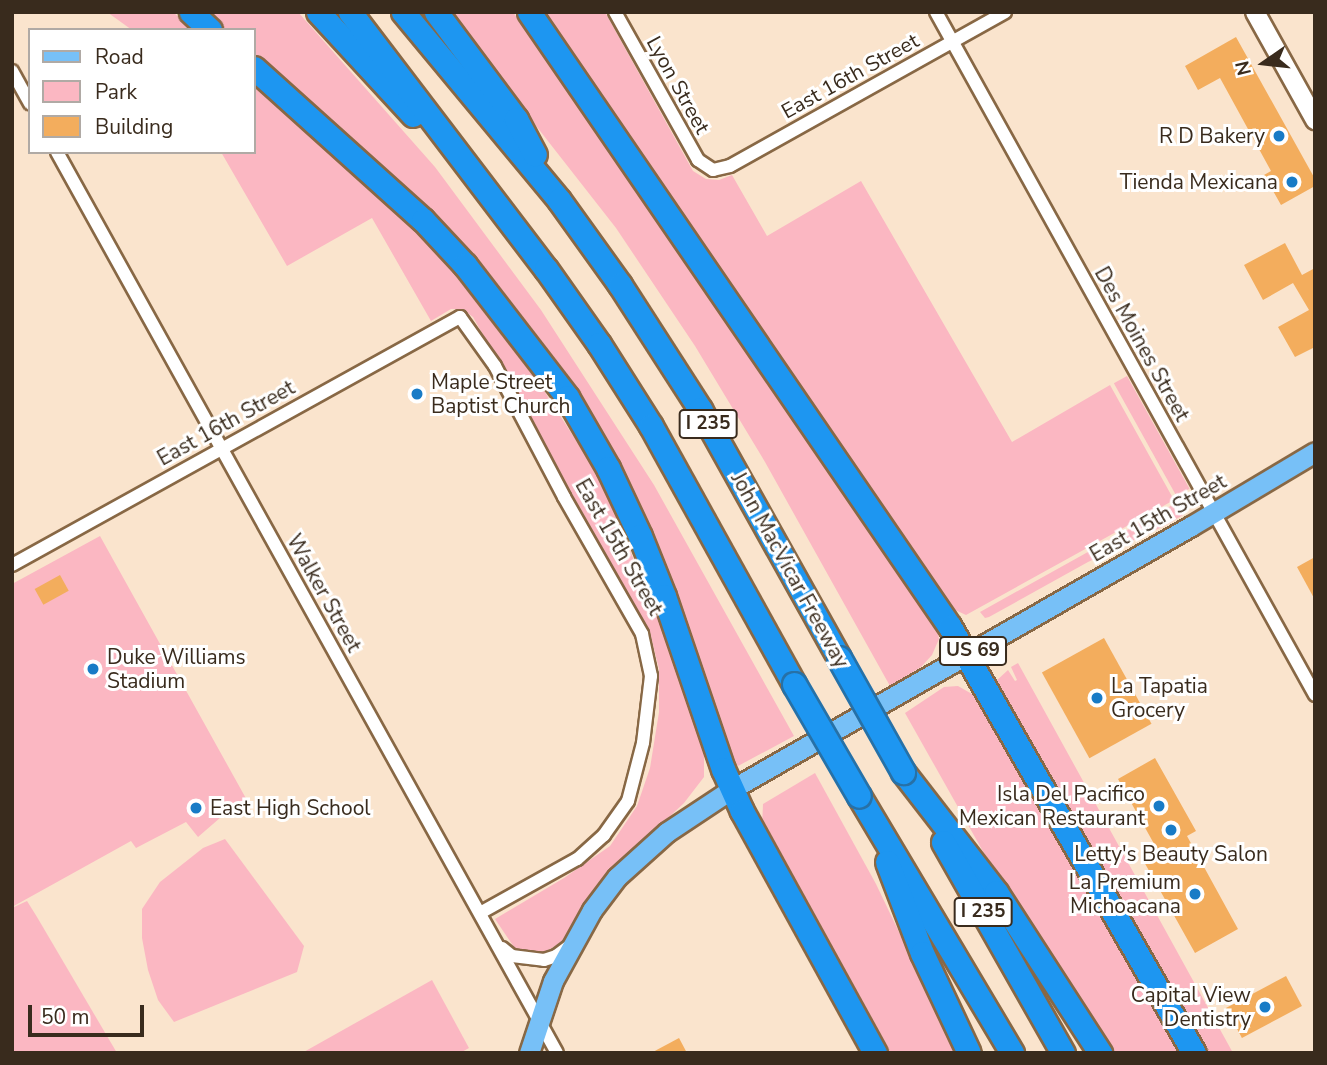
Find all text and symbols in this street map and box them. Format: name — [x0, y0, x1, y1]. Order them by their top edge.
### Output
legend — [28, 28, 256, 154]
street label: East 16th Street — [777, 28, 923, 124]
north arrow — [1229, 28, 1299, 98]
street label: Lyon Street — [641, 32, 715, 138]
text: Road — [95, 43, 144, 71]
text: N — [1229, 58, 1258, 78]
text: Park — [95, 78, 137, 106]
text: Building — [95, 113, 173, 141]
place label: R D Bakery — [1159, 123, 1265, 149]
marker: R D Bakery — [1271, 128, 1287, 144]
place label: Tienda Mexicana — [1120, 169, 1278, 195]
marker: Tienda Mexicana — [1284, 174, 1300, 190]
street label: Des Moines Street — [1089, 262, 1195, 426]
place label: Maple Street Baptist Church — [431, 369, 570, 419]
street label: East 16th Street — [153, 375, 299, 471]
marker: Maple Street Baptist Church — [409, 386, 425, 402]
road number: I 235 — [678, 408, 738, 440]
street label: John MacVicar Freeway — [726, 468, 854, 672]
street label: East 15th Street — [1085, 469, 1231, 567]
street label: East 15th Street — [570, 474, 668, 620]
street label: Walker Street — [281, 530, 367, 656]
road number: US 69 — [938, 636, 1008, 666]
place label: Duke Williams Stadium — [107, 644, 246, 694]
marker: Duke Williams Stadium — [85, 661, 101, 677]
place label: La Tapatia Grocery — [1111, 673, 1208, 723]
marker: La Tapatia Grocery — [1089, 690, 1105, 706]
place label: Isla Del Pacifico Mexican Restaurant — [959, 781, 1145, 831]
place label: East High School — [210, 795, 371, 821]
marker: Isla Del Pacifico Mexican Restaurant — [1151, 798, 1167, 814]
marker: East High School — [188, 800, 204, 816]
marker: Letty's Beauty Salon — [1163, 822, 1179, 838]
place label: Letty's Beauty Salon — [1074, 841, 1268, 867]
place label: La Premium Michoacana — [1069, 869, 1181, 919]
marker: La Premium Michoacana — [1187, 886, 1203, 902]
road number: I 235 — [953, 896, 1013, 928]
place label: Capital View Dentistry — [1131, 982, 1251, 1032]
scale bar — [32, 992, 147, 1036]
marker: Capital View Dentistry — [1257, 999, 1273, 1015]
text: 50 m — [41, 1003, 90, 1031]

